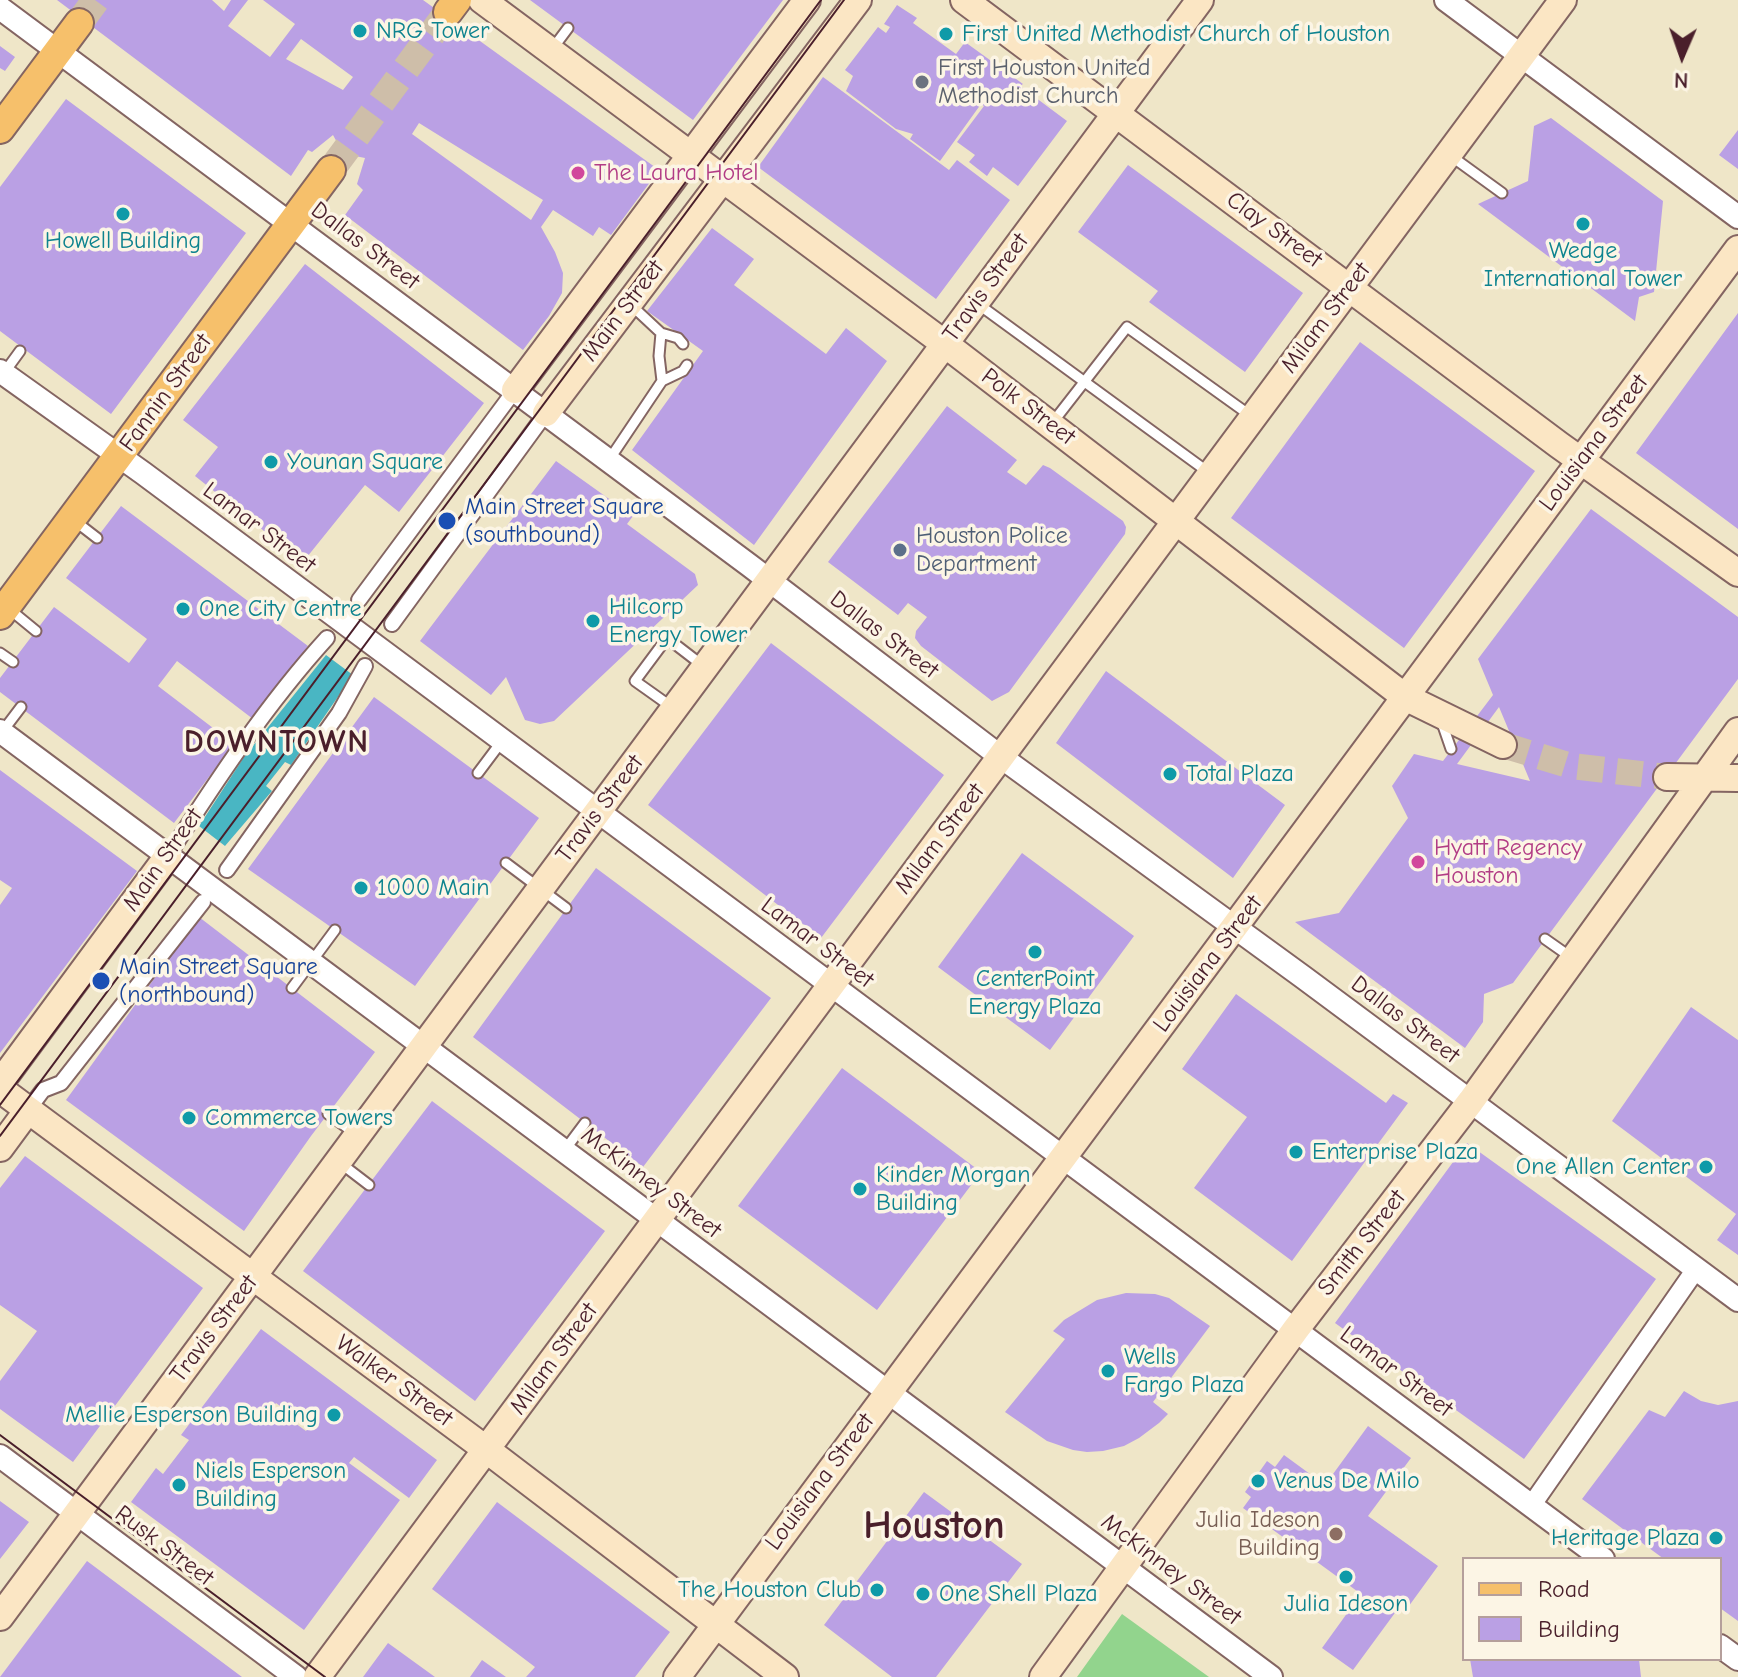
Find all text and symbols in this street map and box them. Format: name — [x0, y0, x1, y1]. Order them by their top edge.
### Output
north arrow — [1642, 16, 1722, 96]
place label: NRG Tower — [376, 17, 490, 45]
place label: First United Methodist Church of Houston — [962, 20, 1390, 48]
marker: NRG Tower — [351, 22, 369, 40]
marker: First United Methodist Church of Houston — [937, 25, 955, 43]
place label: First Houston United Methodist Church — [938, 54, 1150, 110]
text: N — [1674, 67, 1689, 93]
marker: First Houston United Methodist Church — [913, 73, 931, 91]
place label: The Laura Hotel — [594, 159, 758, 187]
marker: The Laura Hotel — [569, 164, 587, 182]
street label: Clay Street — [1221, 186, 1327, 274]
street label: Dallas Street — [305, 196, 425, 296]
marker: Howell Building — [114, 205, 132, 223]
marker: Wedge International Tower — [1574, 215, 1592, 233]
place label: Howell Building — [45, 227, 201, 255]
street label: Travis Street — [937, 228, 1035, 348]
place label: Wedge International Tower — [1484, 237, 1682, 293]
street label: Main Street — [576, 255, 670, 367]
street label: Milam Street — [1275, 257, 1377, 379]
street label: Fannin Street — [114, 329, 218, 457]
street label: Polk Street — [975, 362, 1081, 452]
street label: Louisiana Street — [1533, 369, 1655, 517]
place label: Younan Square — [287, 448, 443, 476]
marker: Younan Square — [262, 453, 280, 471]
street label: Lamar Street — [197, 476, 321, 580]
place label: Main Street Square (southbound) — [465, 493, 664, 549]
marker: Main Street Square (southbound) — [436, 510, 458, 532]
place label: Houston Police Department — [916, 522, 1068, 578]
marker: Houston Police Department — [891, 541, 909, 559]
street label: Dallas Street — [824, 585, 944, 685]
place label: Hilcorp Energy Tower — [609, 593, 747, 649]
place label: One City Centre — [199, 595, 362, 623]
marker: One City Centre — [174, 600, 192, 618]
marker: Hilcorp Energy Tower — [584, 612, 602, 630]
district label: DOWNTOWN — [184, 724, 370, 762]
street label: Travis Street — [550, 749, 650, 869]
place label: Total Plaza — [1186, 760, 1294, 788]
marker: Total Plaza — [1161, 765, 1179, 783]
street label: Milam Street — [889, 778, 991, 900]
street label: Main Street — [117, 803, 209, 917]
place label: Hyatt Regency Houston — [1434, 834, 1582, 890]
marker: Hyatt Regency Houston — [1409, 853, 1427, 871]
place label: 1000 Main — [377, 874, 490, 902]
marker: 1000 Main — [352, 879, 370, 897]
street label: Louisiana Street — [1147, 890, 1269, 1038]
street label: Lamar Street — [755, 891, 879, 995]
marker: CenterPoint Energy Plaza — [1026, 943, 1044, 961]
place label: Main Street Square (northbound) — [119, 953, 318, 1009]
place label: CenterPoint Energy Plaza — [968, 965, 1102, 1021]
marker: Main Street Square (northbound) — [90, 970, 112, 992]
street label: Dallas Street — [1345, 970, 1465, 1070]
place label: Commerce Towers — [205, 1104, 393, 1132]
marker: Commerce Towers — [180, 1109, 198, 1127]
street label: McKinney Street — [575, 1121, 727, 1245]
place label: Enterprise Plaza — [1312, 1138, 1478, 1166]
marker: Enterprise Plaza — [1287, 1143, 1305, 1161]
place label: One Allen Center — [1516, 1153, 1690, 1181]
marker: One Allen Center — [1697, 1158, 1715, 1176]
place label: Kinder Morgan Building — [876, 1161, 1030, 1217]
marker: Kinder Morgan Building — [851, 1180, 869, 1198]
street label: Smith Street — [1312, 1184, 1412, 1302]
street label: Travis Street — [164, 1269, 264, 1389]
street label: Milam Street — [504, 1297, 604, 1421]
street label: Lamar Street — [1334, 1320, 1458, 1424]
street label: Walker Street — [330, 1329, 458, 1433]
place label: Wells Fargo Plaza — [1124, 1343, 1244, 1399]
marker: Wells Fargo Plaza — [1099, 1362, 1117, 1380]
place label: Mellie Esperson Building — [65, 1401, 318, 1429]
marker: Mellie Esperson Building — [325, 1406, 343, 1424]
street label: Louisiana Street — [759, 1408, 881, 1556]
place label: Niels Esperson Building — [195, 1457, 346, 1513]
place label: Venus De Milo — [1274, 1467, 1420, 1495]
marker: Venus De Milo — [1249, 1472, 1267, 1490]
marker: Niels Esperson Building — [170, 1476, 188, 1494]
street label: Rusk Street — [109, 1500, 219, 1592]
district label: Houston — [863, 1503, 1005, 1551]
place label: Julia Ideson Building — [1196, 1506, 1320, 1562]
street label: McKinney Street — [1095, 1508, 1247, 1632]
place label: Heritage Plaza — [1551, 1524, 1700, 1552]
marker: Julia Ideson Building — [1327, 1525, 1345, 1543]
marker: Heritage Plaza — [1707, 1529, 1725, 1547]
legend — [1462, 1557, 1722, 1661]
marker: Julia Ideson — [1337, 1568, 1355, 1586]
text: Road — [1538, 1575, 1590, 1603]
place label: The Houston Club — [678, 1576, 861, 1604]
place label: One Shell Plaza — [939, 1580, 1098, 1608]
marker: The Houston Club — [868, 1581, 886, 1599]
marker: One Shell Plaza — [914, 1585, 932, 1603]
place label: Julia Ideson — [1284, 1590, 1408, 1618]
text: Building — [1538, 1615, 1620, 1643]

